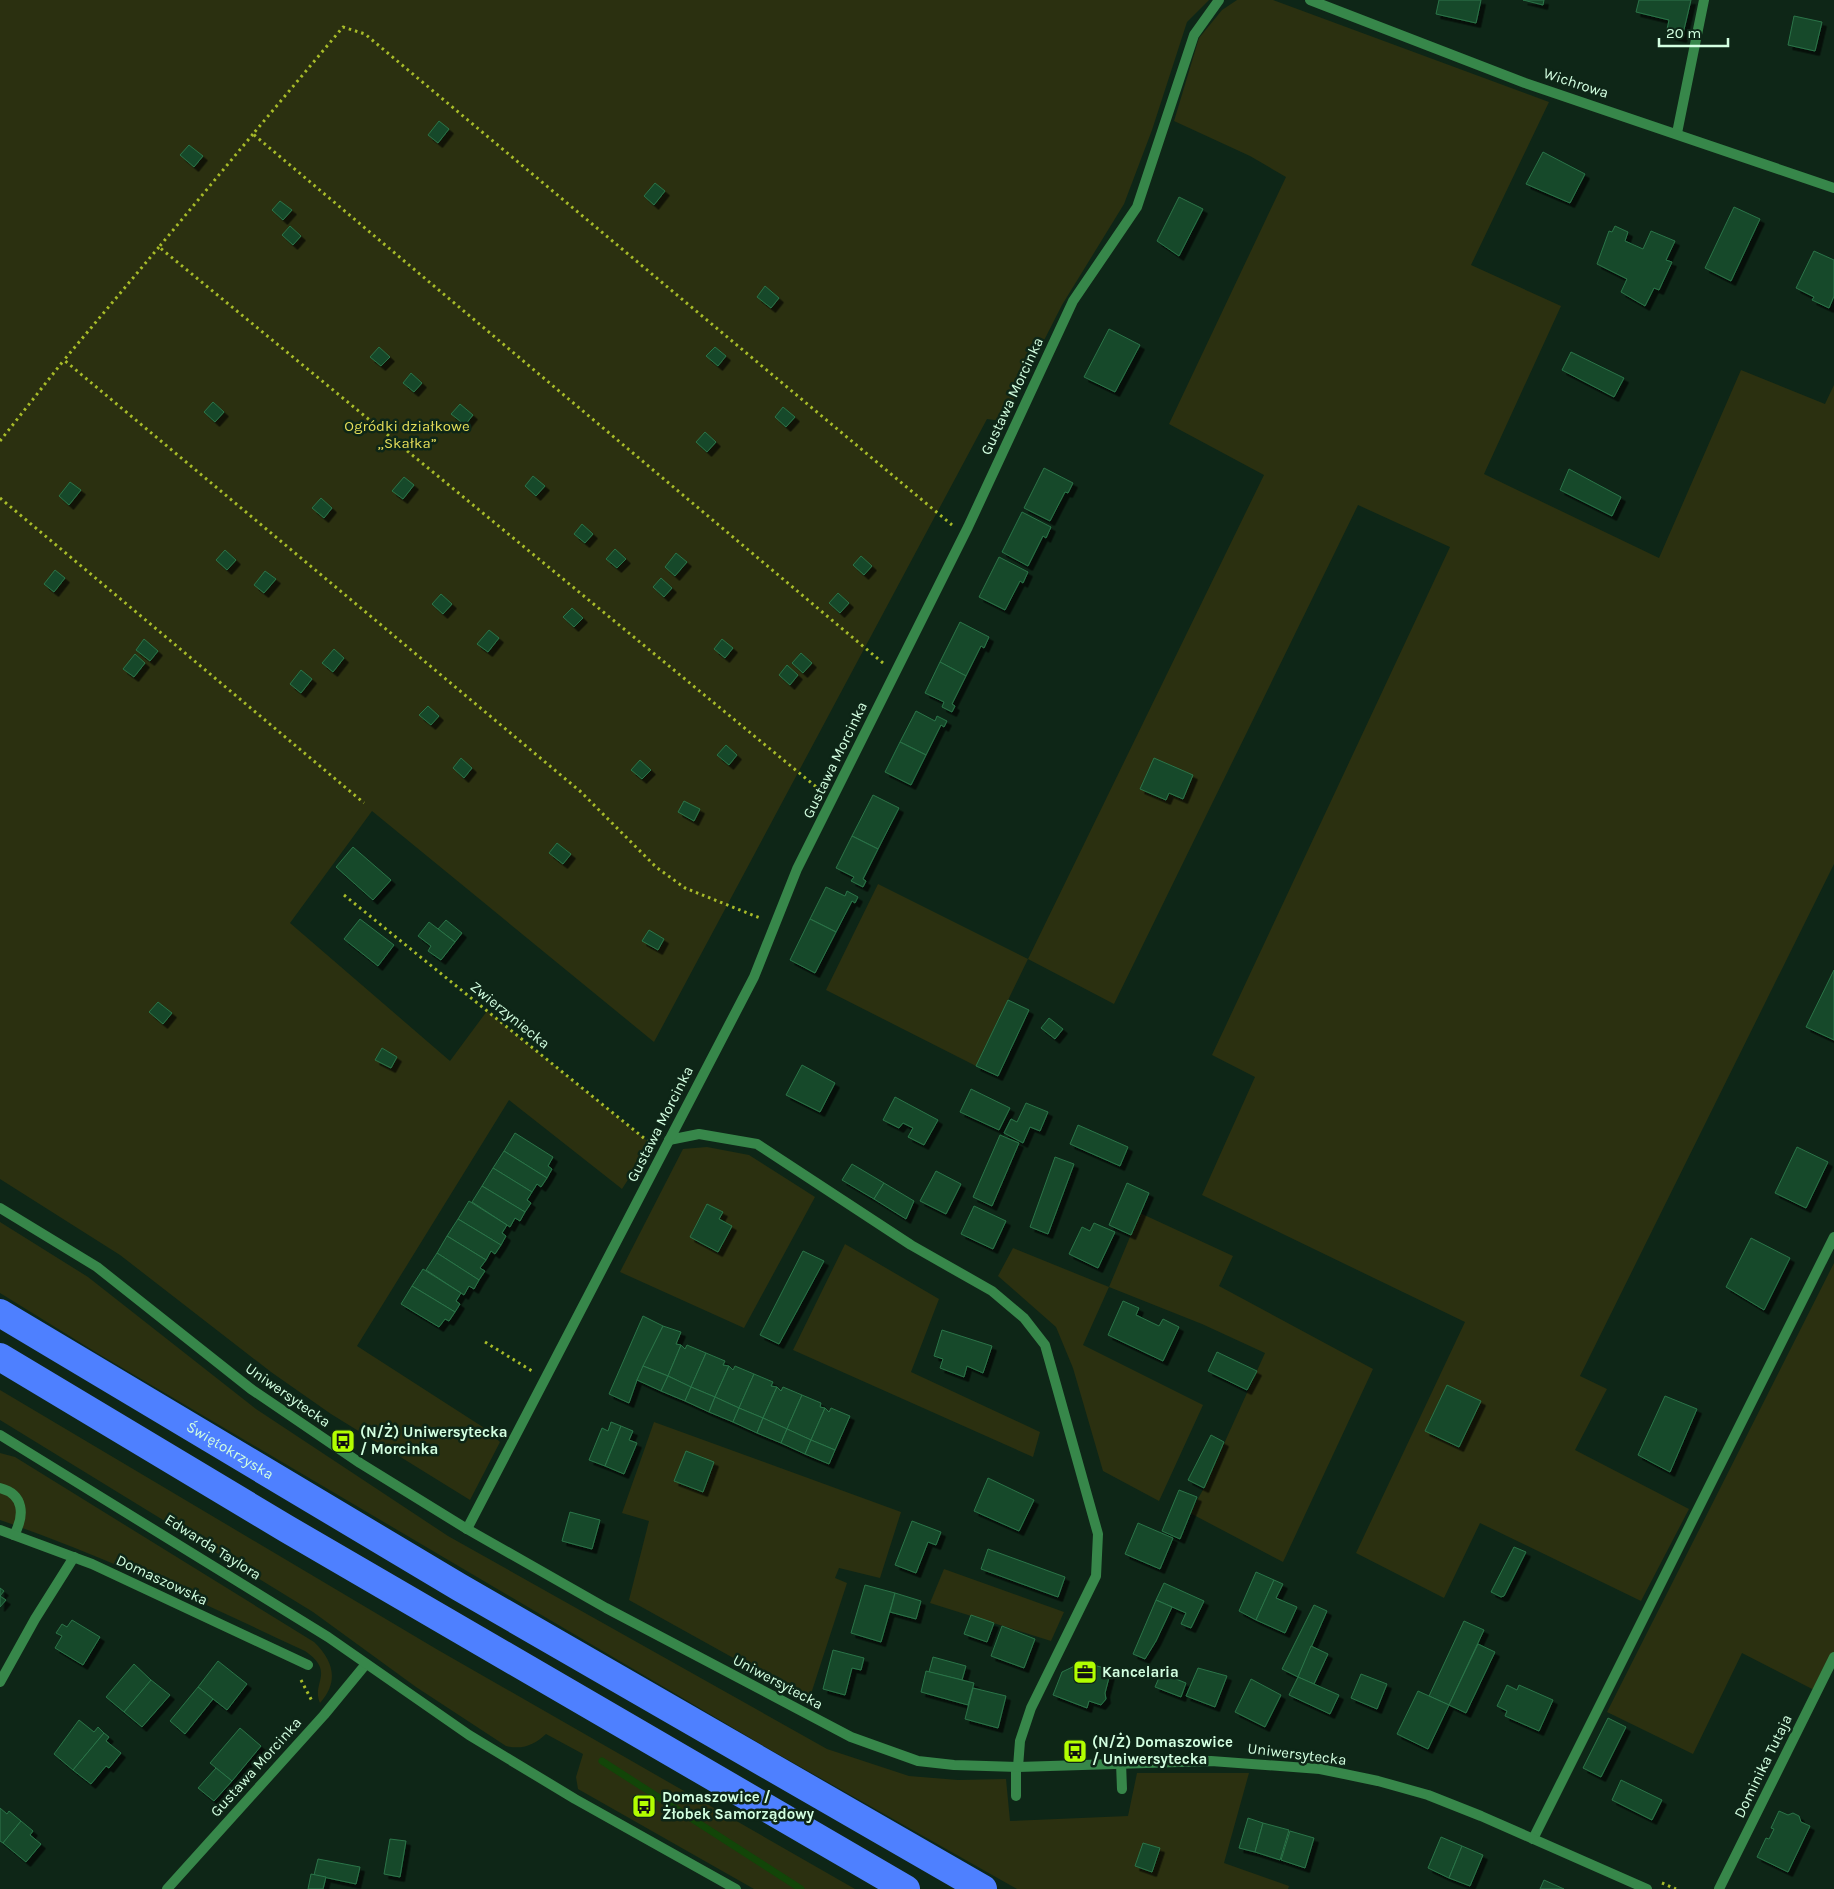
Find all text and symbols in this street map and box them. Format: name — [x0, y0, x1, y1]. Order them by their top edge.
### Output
scale bar — [1659, 15, 1728, 47]
text: 20 m — [1666, 24, 1701, 42]
street label: Wichrowa — [1541, 64, 1611, 102]
street label: Gustawa Morcinka — [977, 334, 1047, 458]
park label: Ogródki działkowe „Skałka” — [344, 417, 470, 452]
street label: Gustawa Morcinka — [799, 699, 871, 821]
street label: Zwierzyniecka — [467, 977, 553, 1053]
street label: Gustawa Morcinka — [623, 1063, 697, 1185]
street label: Uniwersytecka — [242, 1359, 334, 1431]
street label: Świętokrzyska — [183, 1417, 277, 1483]
place label: (N/Ż) Uniwersytecka / Morcinka — [360, 1422, 508, 1458]
bus stop icon: (N/Ż) Uniwersytecka / Morcinka — [330, 1428, 356, 1454]
street label: Edwarda Taylora — [162, 1510, 264, 1584]
street label: Domaszowska — [113, 1551, 211, 1609]
street label: Uniwersytecka — [730, 1651, 826, 1713]
office icon: Kancelaria — [1072, 1659, 1098, 1685]
place label: Kancelaria — [1102, 1663, 1179, 1681]
street label: Dominika Tutaja — [1730, 1711, 1796, 1821]
street label: Gustawa Morcinka — [207, 1714, 305, 1820]
place label: (N/Ż) Domaszowice / Uniwersytecka — [1092, 1732, 1233, 1768]
bus stop icon: (N/Ż) Domaszowice / Uniwersytecka — [1062, 1738, 1088, 1764]
street label: Uniwersytecka — [1246, 1739, 1348, 1769]
place label: Domaszowice / Żłobek Samorządowy — [662, 1788, 815, 1823]
bus stop icon: Domaszowice / Żłobek Samorządowy — [631, 1793, 657, 1819]

